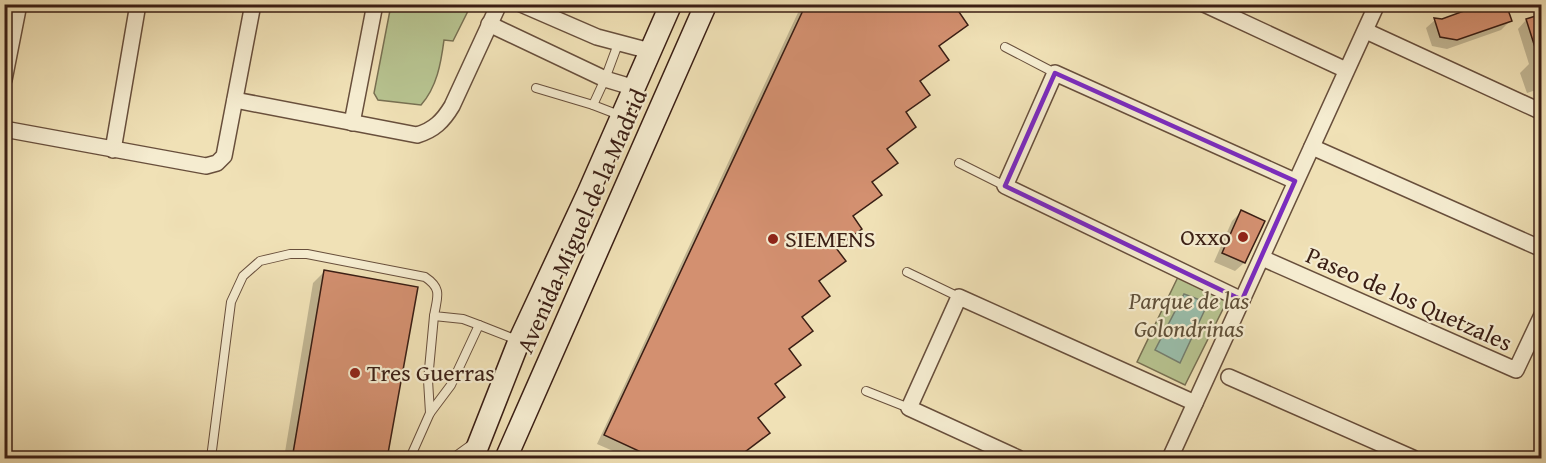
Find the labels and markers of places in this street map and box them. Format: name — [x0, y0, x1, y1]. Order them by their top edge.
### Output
place label: Oxxo — [1180, 219, 1231, 254]
place label: SIEMENS — [785, 221, 875, 256]
marker: Oxxo — [1236, 230, 1250, 244]
marker: SIEMENS — [766, 232, 780, 246]
place label: Tres Guerras — [367, 355, 495, 390]
marker: Tres Guerras — [348, 366, 362, 380]

